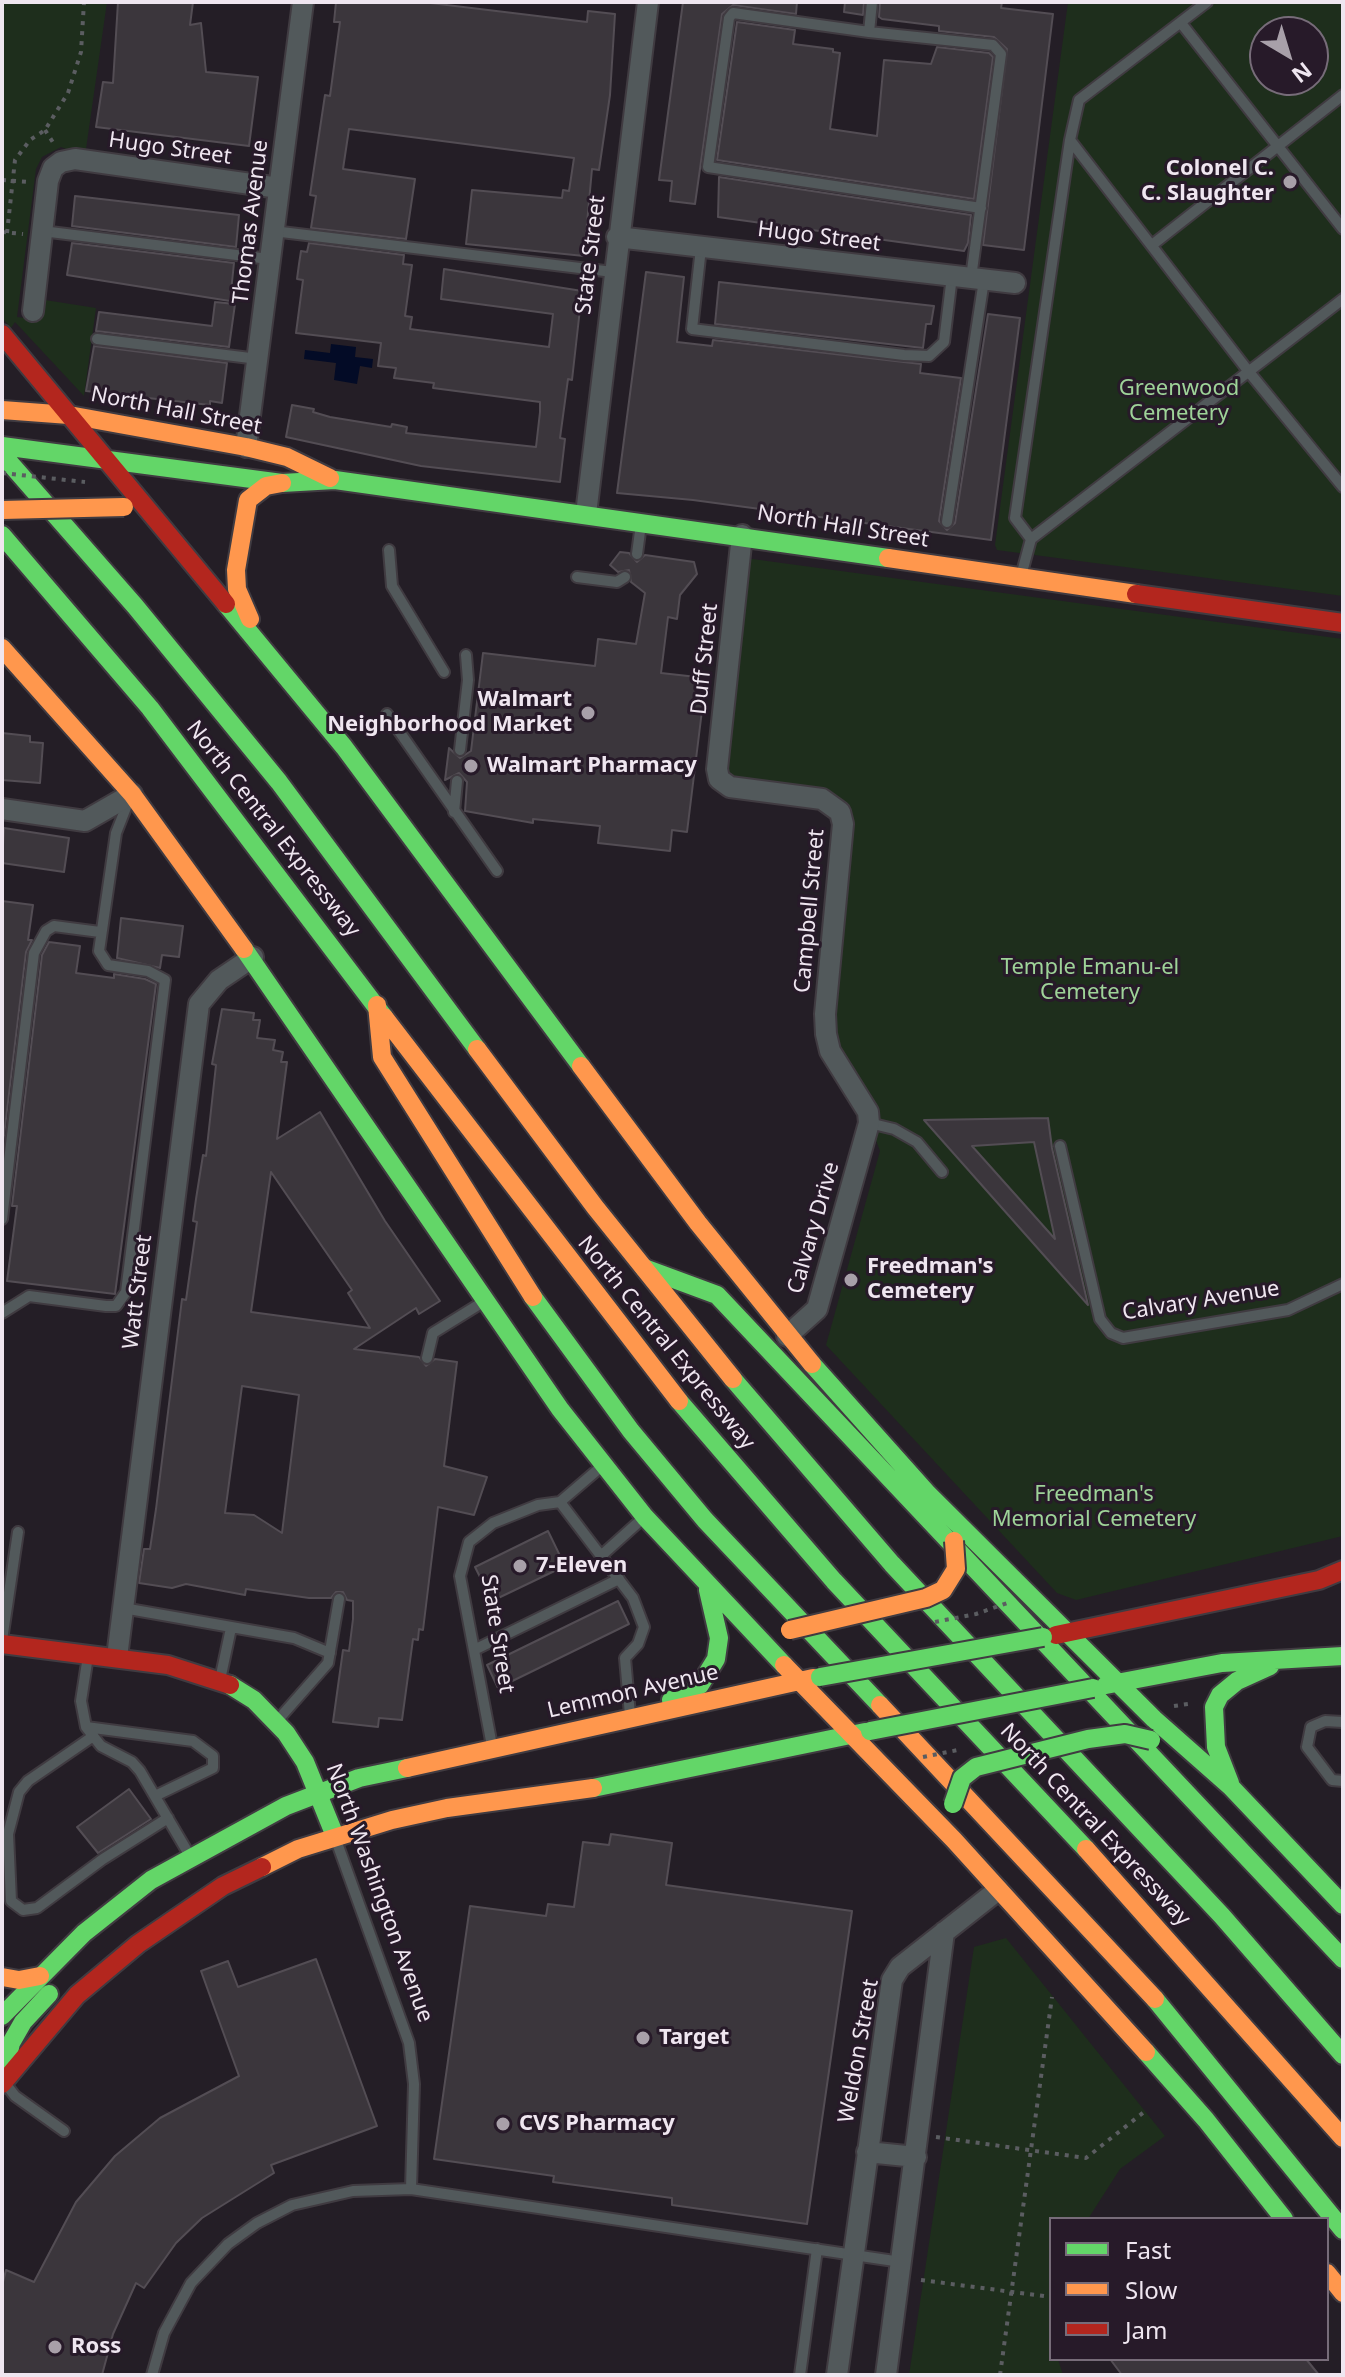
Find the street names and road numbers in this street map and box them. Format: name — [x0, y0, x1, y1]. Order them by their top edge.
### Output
street label: Hugo Street — [107, 127, 233, 171]
street label: Thomas Avenue — [228, 138, 274, 306]
street label: State Street — [571, 194, 611, 316]
street label: Hugo Street — [756, 216, 882, 258]
street label: North Hall Street — [88, 381, 264, 441]
street label: North Hall Street — [755, 500, 931, 554]
street label: Duff Street — [686, 602, 724, 716]
street label: North Central Expressway — [180, 716, 366, 942]
street label: Campbell Street — [790, 828, 830, 994]
street label: Calvary Drive — [783, 1159, 845, 1297]
street label: North Central Expressway — [572, 1231, 760, 1455]
street label: Watt Street — [118, 1233, 158, 1351]
street label: Calvary Avenue — [1121, 1276, 1281, 1326]
street label: State Street — [475, 1573, 519, 1695]
street label: Lemmon Avenue — [545, 1659, 721, 1725]
street label: North Central Expressway — [994, 1718, 1196, 1932]
street label: North Washington Avenue — [320, 1760, 438, 2026]
street label: Weldon Street — [833, 1977, 885, 2125]

